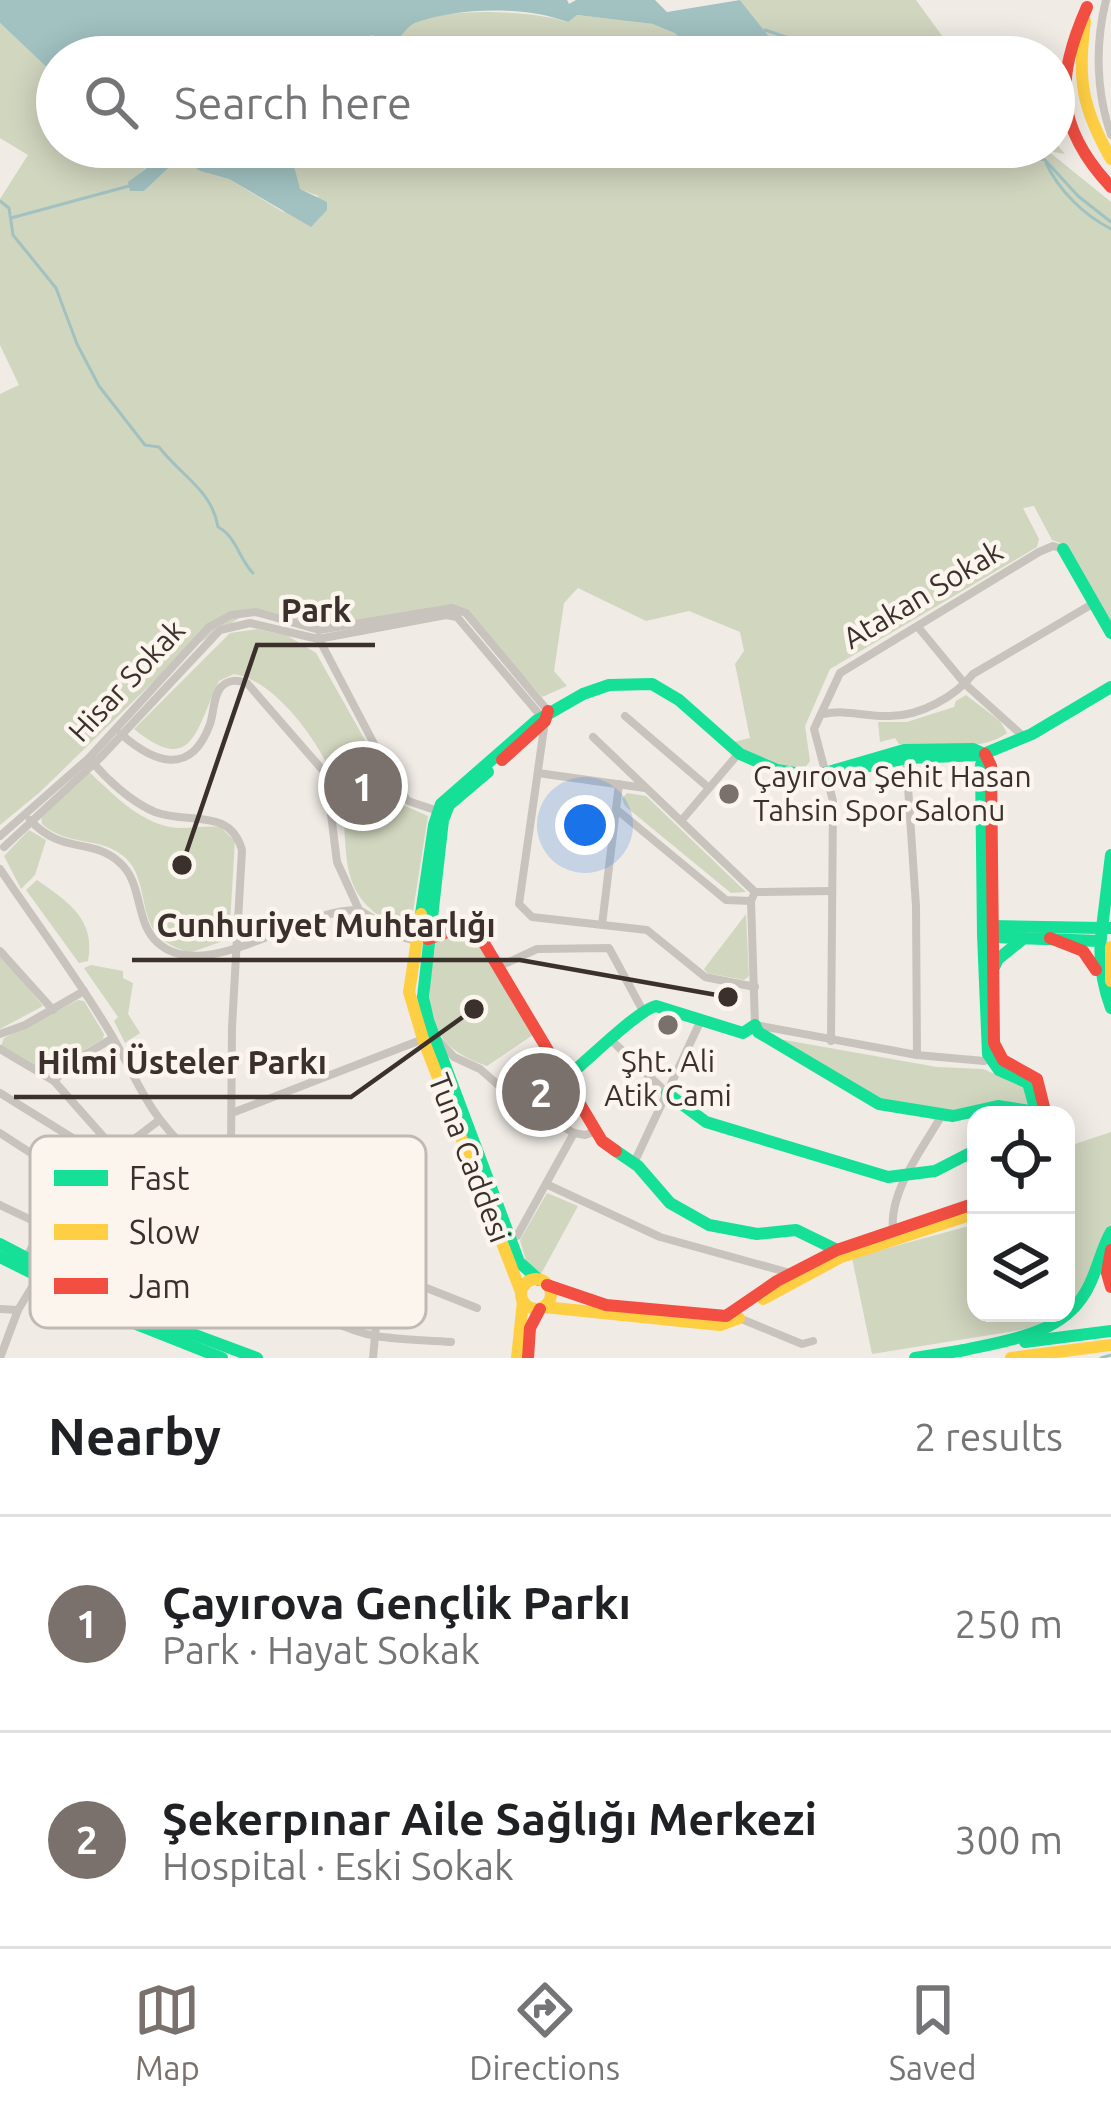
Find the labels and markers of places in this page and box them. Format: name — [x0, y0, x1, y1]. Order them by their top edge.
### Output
callout: Park — [257, 576, 375, 645]
pin: 1 — [324, 741, 402, 831]
place label: Çayırova Şehit Hasan Tahsin Spor Salonu — [753, 759, 1032, 827]
marker: Çayırova Şehit Hasan Tahsin Spor Salonu — [716, 781, 742, 807]
callout: Cunhuriyet Muhtarlığı — [132, 891, 520, 960]
marker: Şht. Ali Atik Cami — [655, 1012, 681, 1038]
callout: Hilmi Üsteler Parkı — [14, 1028, 351, 1097]
place label: Şht. Ali Atik Cami — [604, 1044, 732, 1112]
pin: 2 — [502, 1047, 580, 1137]

